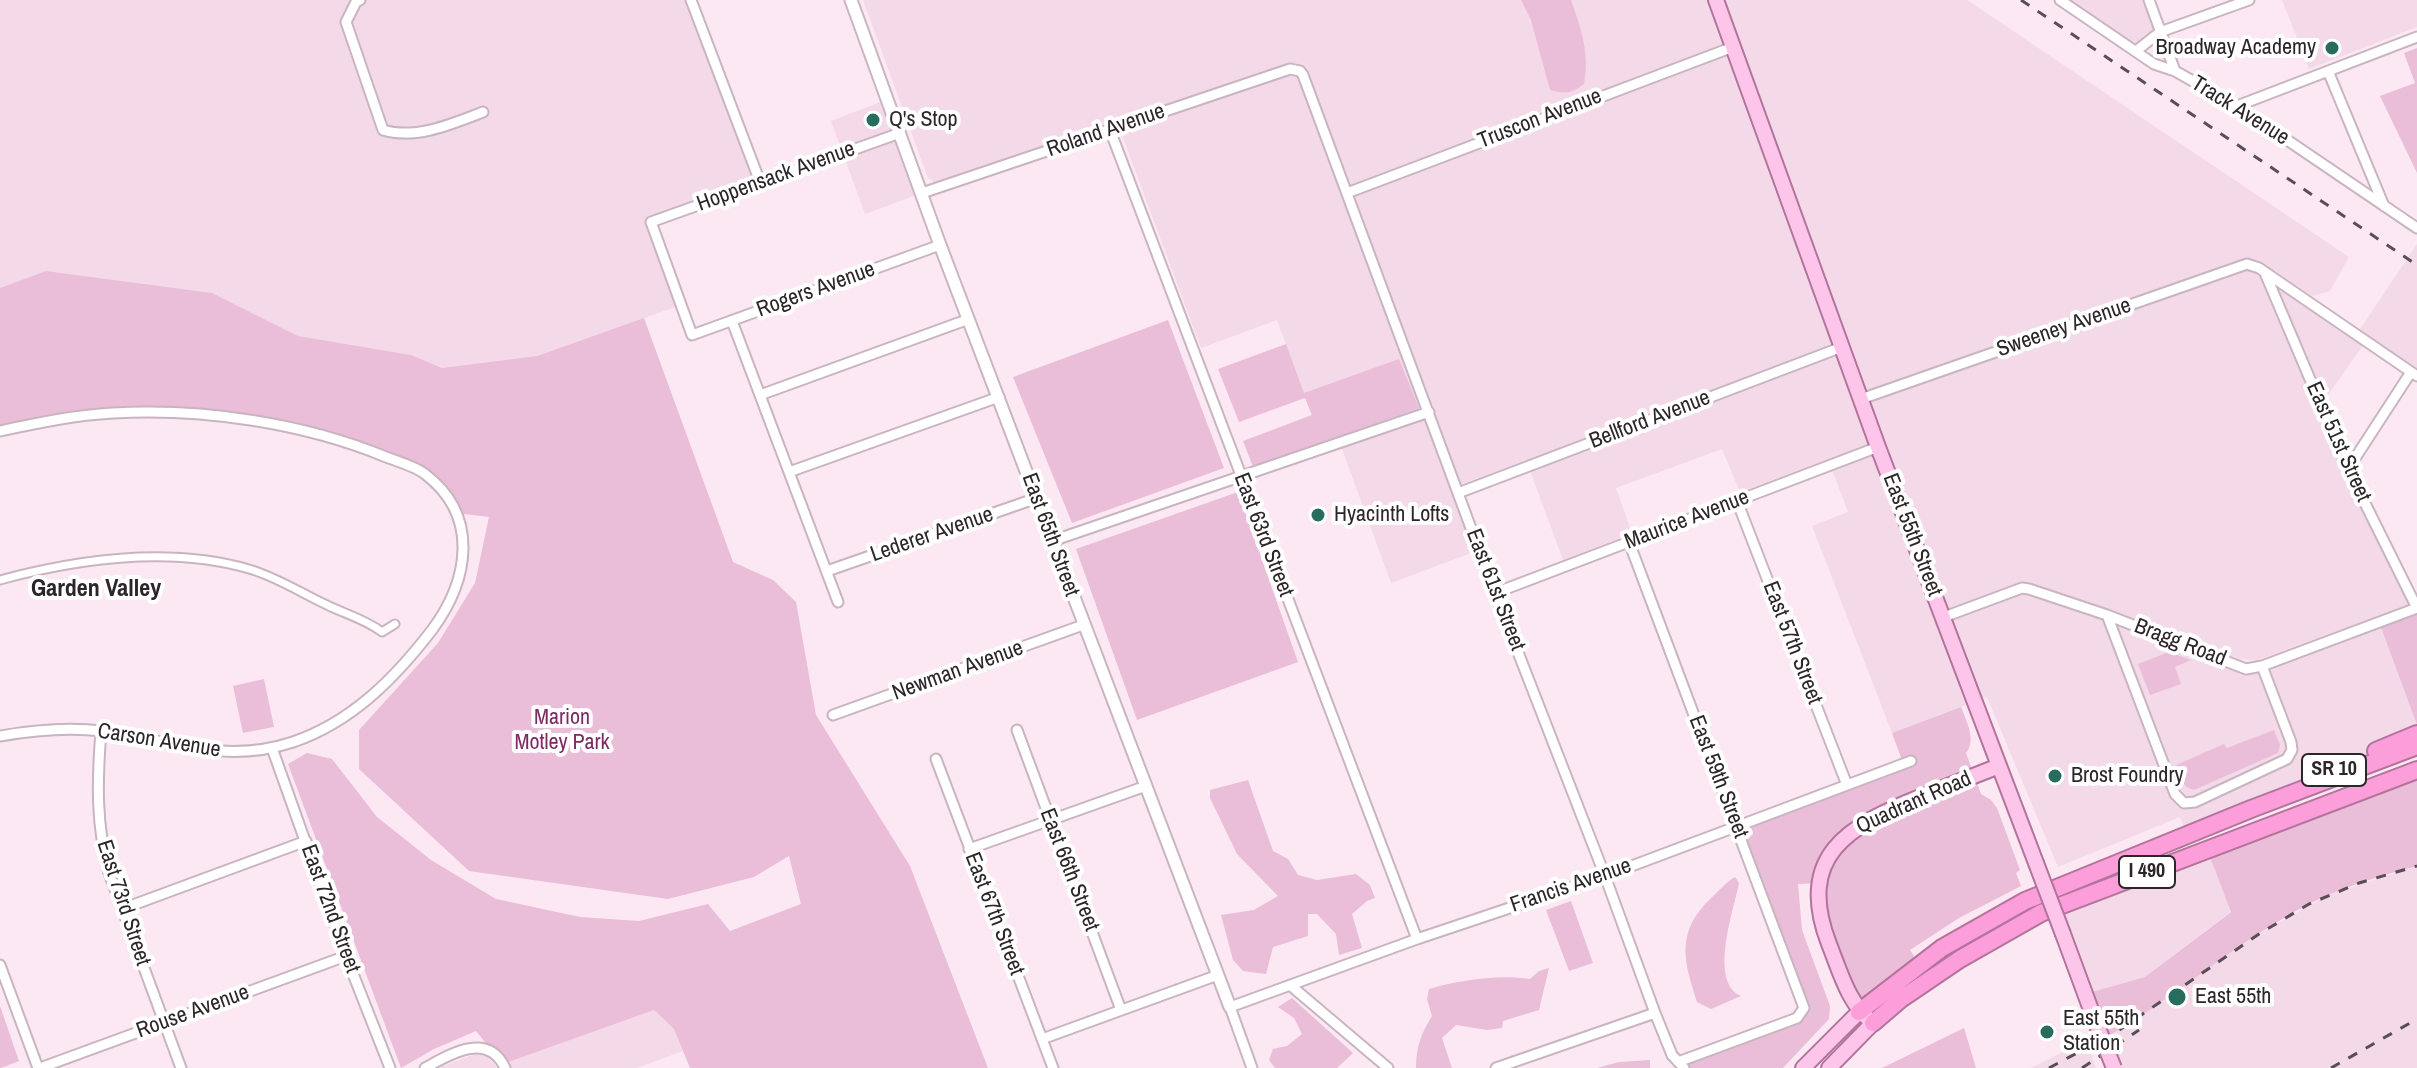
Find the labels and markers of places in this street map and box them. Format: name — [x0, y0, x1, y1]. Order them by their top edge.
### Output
place label: Broadway Academy — [2156, 35, 2316, 61]
marker: Broadway Academy — [2323, 39, 2341, 57]
place label: Q's Stop — [889, 107, 958, 133]
marker: Q's Stop — [864, 111, 882, 129]
place label: Hyacinth Lofts — [1334, 502, 1449, 528]
marker: Hyacinth Lofts — [1309, 506, 1327, 524]
place label: Brost Foundry — [2071, 763, 2183, 789]
marker: Brost Foundry — [2046, 767, 2064, 785]
place label: East 55th — [2195, 984, 2271, 1010]
marker: East 55th — [2166, 986, 2188, 1008]
place label: East 55th Station — [2063, 1006, 2139, 1058]
marker: East 55th Station — [2038, 1023, 2056, 1041]

